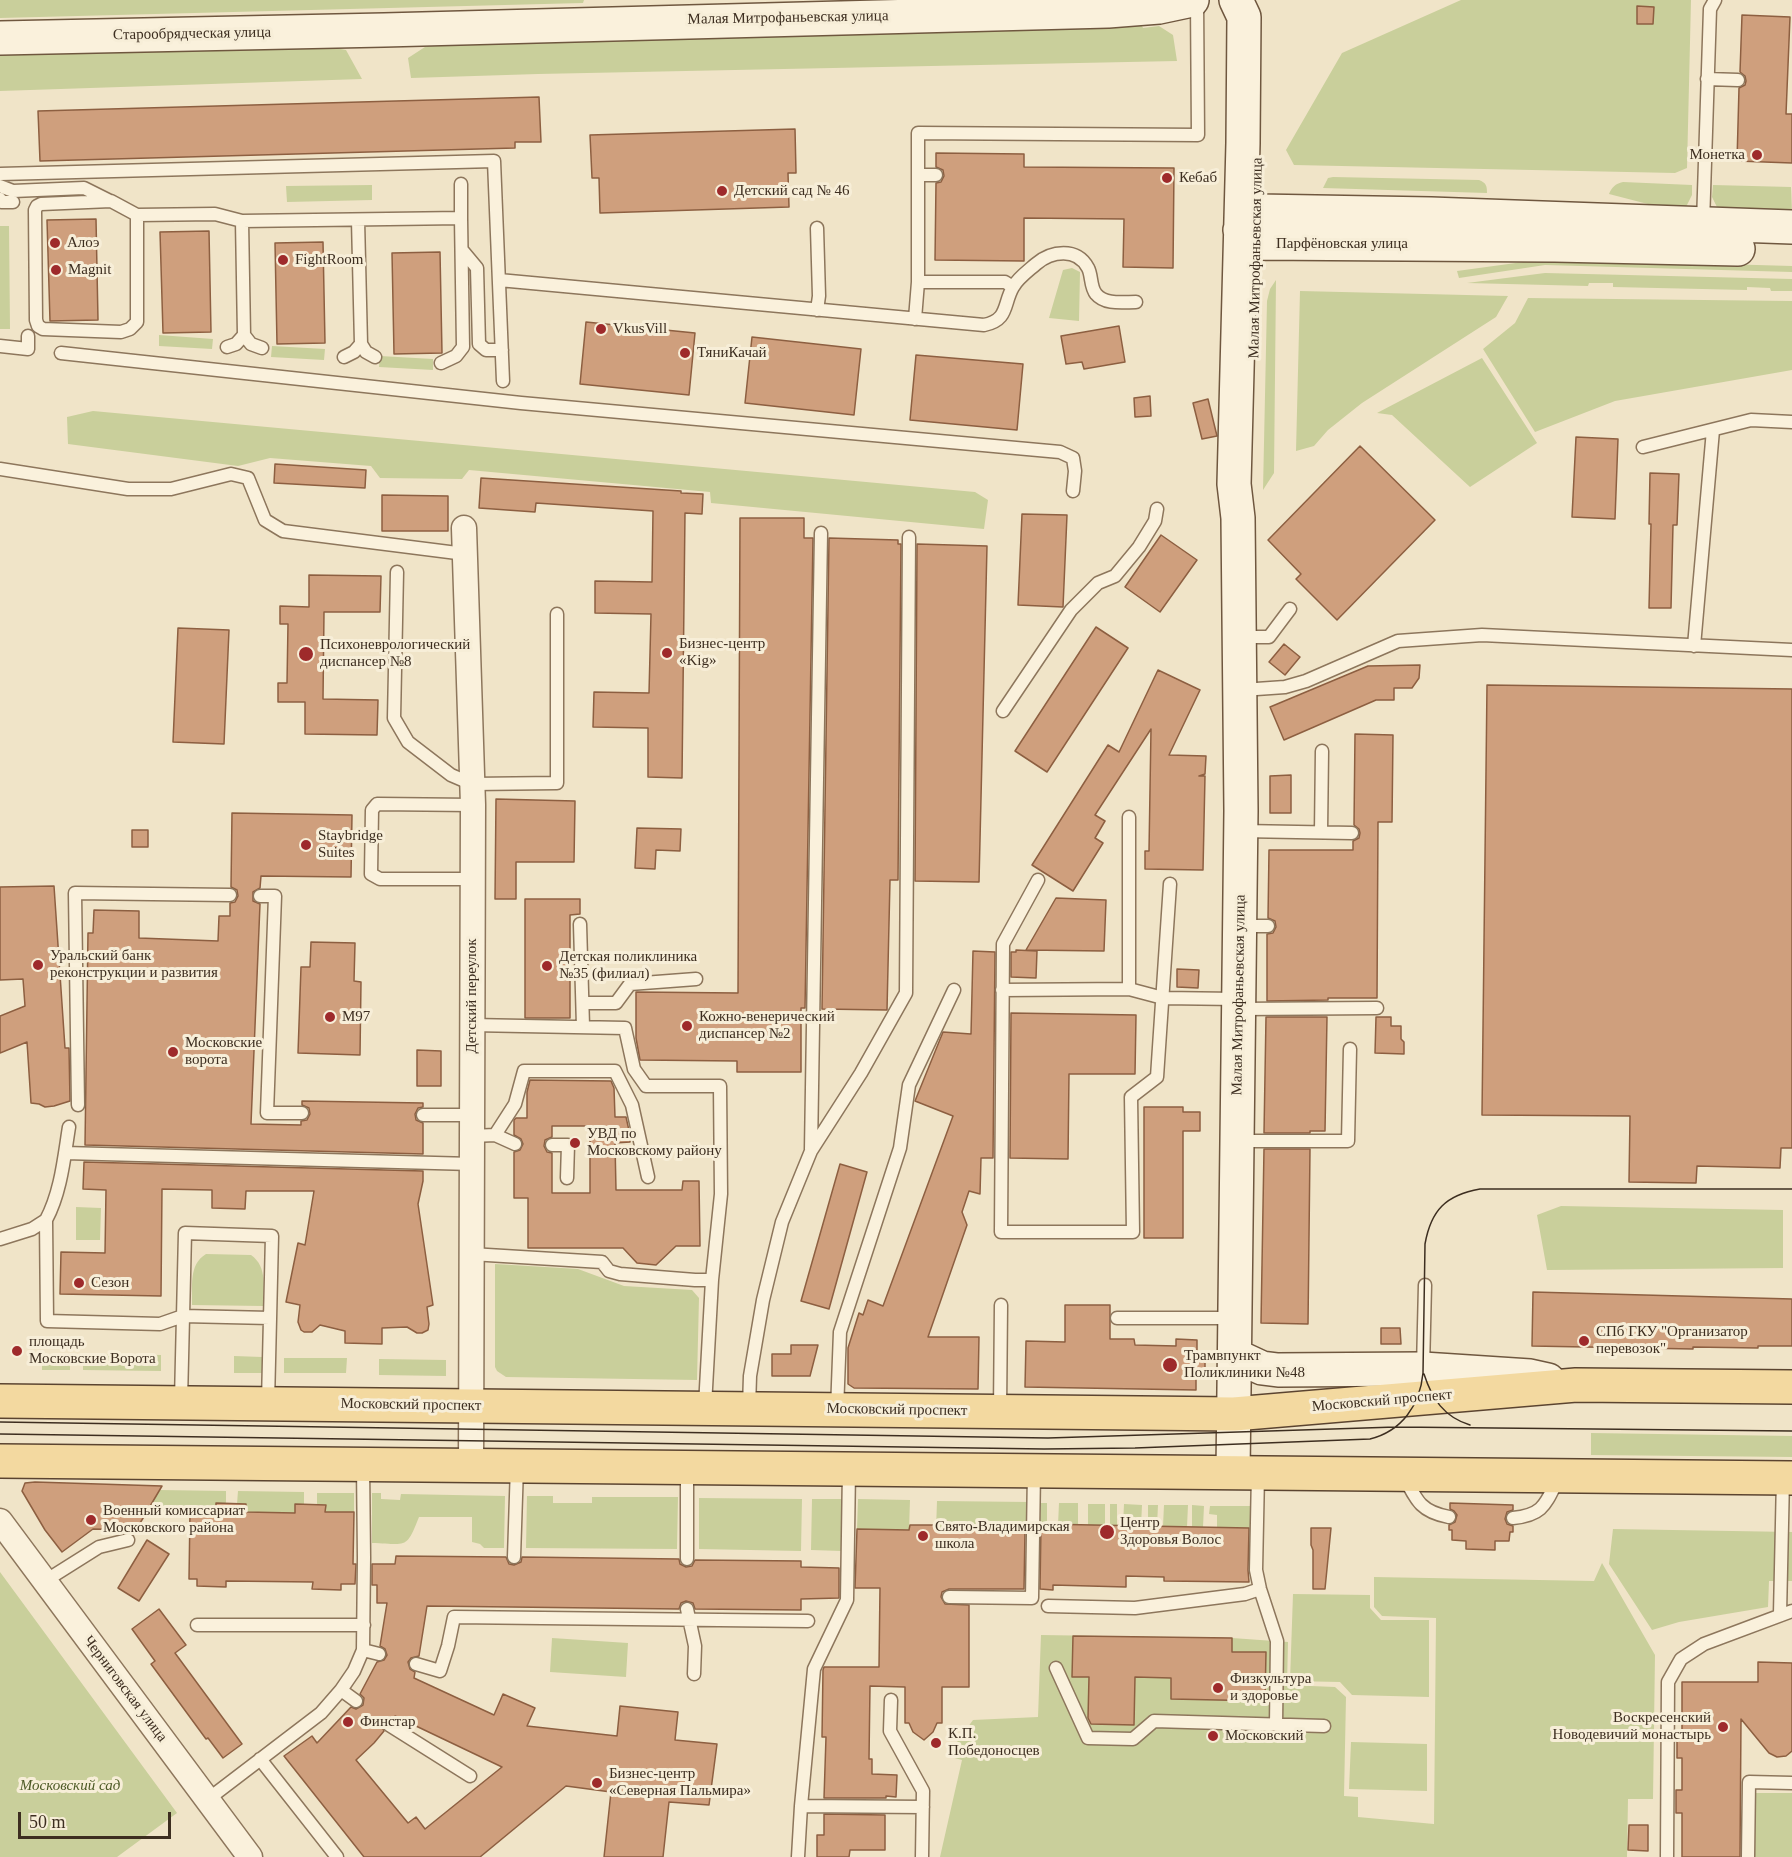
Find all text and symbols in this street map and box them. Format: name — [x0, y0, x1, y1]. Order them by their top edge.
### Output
street label: Малая Митрофаньевская улица — [687, 7, 889, 29]
street label: Старообрядческая улица — [113, 24, 271, 44]
place label: Монетка — [1690, 146, 1745, 164]
marker: Монетка — [1750, 148, 1764, 162]
street label: Малая Митрофаньевская улица — [1245, 157, 1267, 359]
place label: Кебаб — [1179, 169, 1217, 187]
marker: Кебаб — [1160, 171, 1174, 185]
place label: Детский сад № 46 — [734, 182, 850, 200]
marker: Детский сад № 46 — [715, 184, 729, 198]
place label: Алоэ — [67, 234, 99, 252]
street label: Парфёновская улица — [1276, 235, 1408, 253]
marker: Алоэ — [48, 236, 62, 250]
place label: FightRoom — [295, 251, 363, 269]
marker: FightRoom — [276, 253, 290, 267]
place label: Magnit — [68, 261, 111, 279]
marker: Magnit — [49, 263, 63, 277]
place label: VkusVill — [613, 320, 667, 338]
marker: VkusVill — [594, 322, 608, 336]
place label: ТяниКачай — [697, 344, 767, 362]
marker: ТяниКачай — [678, 346, 692, 360]
place label: Бизнес-центр «Kig» — [679, 635, 765, 670]
place label: Психоневрологический диспансер №8 — [320, 636, 470, 671]
marker: Психоневрологический диспансер №8 — [297, 645, 315, 663]
marker: Бизнес-центр «Kig» — [660, 646, 674, 660]
place label: Staybridge Suites — [318, 827, 383, 862]
marker: Staybridge Suites — [299, 838, 313, 852]
street label: Малая Митрофаньевская улица — [1228, 894, 1250, 1096]
street label: Детский переулок — [463, 938, 481, 1054]
place label: Уральский банк реконструкции и развития — [50, 947, 218, 982]
place label: Детская поликлиника №35 (филиал) — [559, 948, 697, 983]
marker: Уральский банк реконструкции и развития — [31, 958, 45, 972]
marker: Детская поликлиника №35 (филиал) — [540, 959, 554, 973]
place label: M97 — [342, 1008, 370, 1026]
place label: Кожно-венерический диспансер №2 — [699, 1008, 835, 1043]
marker: M97 — [323, 1010, 337, 1024]
marker: Кожно-венерический диспансер №2 — [680, 1019, 694, 1033]
place label: Московские ворота — [185, 1034, 262, 1069]
marker: Московские ворота — [166, 1045, 180, 1059]
place label: УВД по Московскому району — [587, 1125, 722, 1160]
marker: УВД по Московскому району — [568, 1136, 582, 1150]
place label: Сезон — [91, 1274, 129, 1292]
marker: Сезон — [72, 1276, 86, 1290]
place label: СПб ГКУ "Организатор перевозок" — [1596, 1323, 1748, 1358]
place label: площадь Московские Ворота — [29, 1333, 156, 1368]
marker: СПб ГКУ "Организатор перевозок" — [1577, 1334, 1591, 1348]
marker: площадь Московские Ворота — [10, 1344, 24, 1358]
place label: Трамвпункт Поликлиники №48 — [1184, 1347, 1305, 1382]
marker: Трамвпункт Поликлиники №48 — [1161, 1356, 1179, 1374]
street label: Московский проспект — [1311, 1386, 1453, 1416]
street label: Московский проспект — [341, 1395, 481, 1415]
street label: Московский проспект — [827, 1400, 967, 1420]
place label: Военный комиссариат Московского района — [103, 1502, 245, 1537]
marker: Военный комиссариат Московского района — [84, 1513, 98, 1527]
place label: Центр Здоровья Волос — [1120, 1514, 1221, 1549]
place label: Свято-Владимирская школа — [935, 1518, 1070, 1553]
marker: Центр Здоровья Волос — [1098, 1523, 1116, 1541]
marker: Свято-Владимирская школа — [916, 1529, 930, 1543]
street label: Черниговская улица — [79, 1632, 171, 1746]
place label: Физкультура и здоровье — [1230, 1670, 1311, 1705]
marker: Физкультура и здоровье — [1211, 1681, 1225, 1695]
place label: Воскресенский Новодевичий монастырь — [1553, 1709, 1711, 1744]
place label: Финстар — [360, 1713, 415, 1731]
marker: Финстар — [341, 1715, 355, 1729]
marker: Воскресенский Новодевичий монастырь — [1716, 1720, 1730, 1734]
place label: К.П. Победоносцев — [948, 1725, 1040, 1760]
place label: Московский — [1225, 1727, 1304, 1745]
marker: Московский — [1206, 1729, 1220, 1743]
marker: К.П. Победоносцев — [929, 1736, 943, 1750]
place label: Бизнес-центр «Северная Пальмира» — [609, 1765, 751, 1800]
marker: Бизнес-центр «Северная Пальмира» — [590, 1776, 604, 1790]
park label: Московский сад — [20, 1777, 120, 1795]
scale bar — [21, 1800, 174, 1838]
text: 50 m — [29, 1812, 66, 1832]

